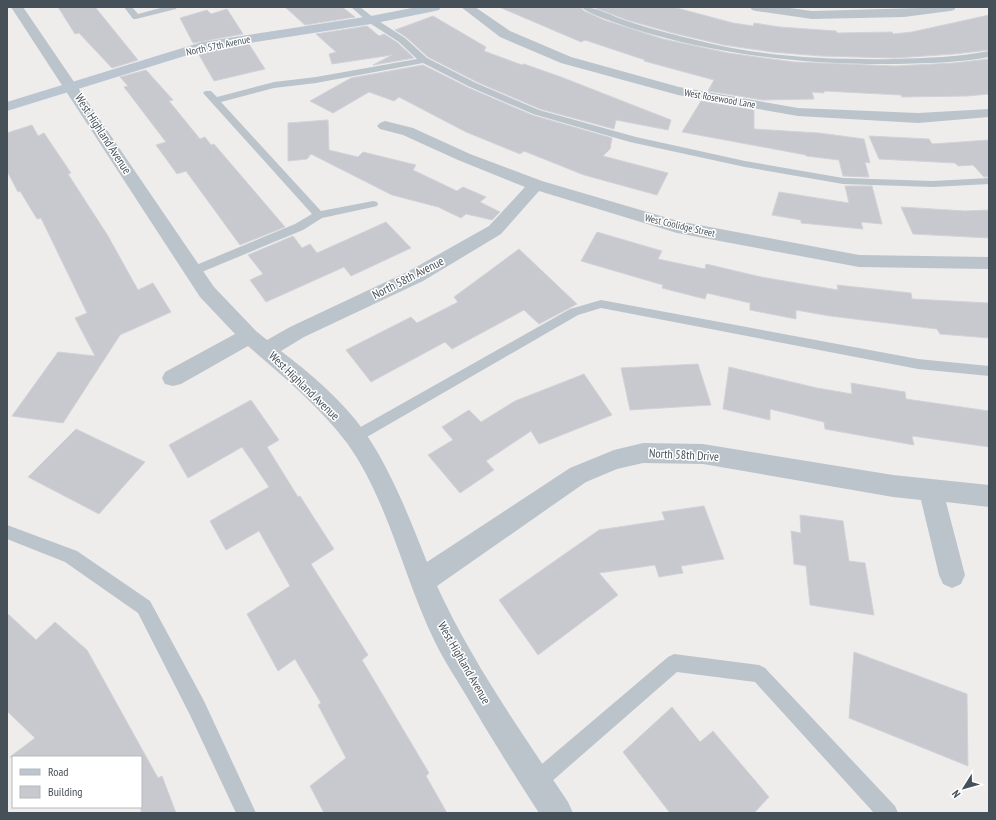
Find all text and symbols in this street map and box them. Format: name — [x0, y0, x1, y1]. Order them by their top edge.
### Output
street label: North 57th Avenue — [185, 32, 251, 59]
street label: West Rosewood Lane — [683, 86, 757, 111]
street label: West Highland Avenue — [72, 91, 135, 177]
street label: West Coolidge Street — [643, 211, 717, 240]
street label: North 58th Avenue — [369, 253, 446, 302]
street label: West Highland Avenue — [266, 348, 343, 423]
street label: North 58th Drive — [649, 445, 719, 464]
street label: West Highland Avenue — [435, 619, 494, 707]
legend — [12, 756, 142, 808]
text: Road — [48, 764, 68, 779]
north arrow — [944, 768, 984, 808]
text: Building — [48, 784, 83, 799]
text: N — [949, 787, 963, 801]

